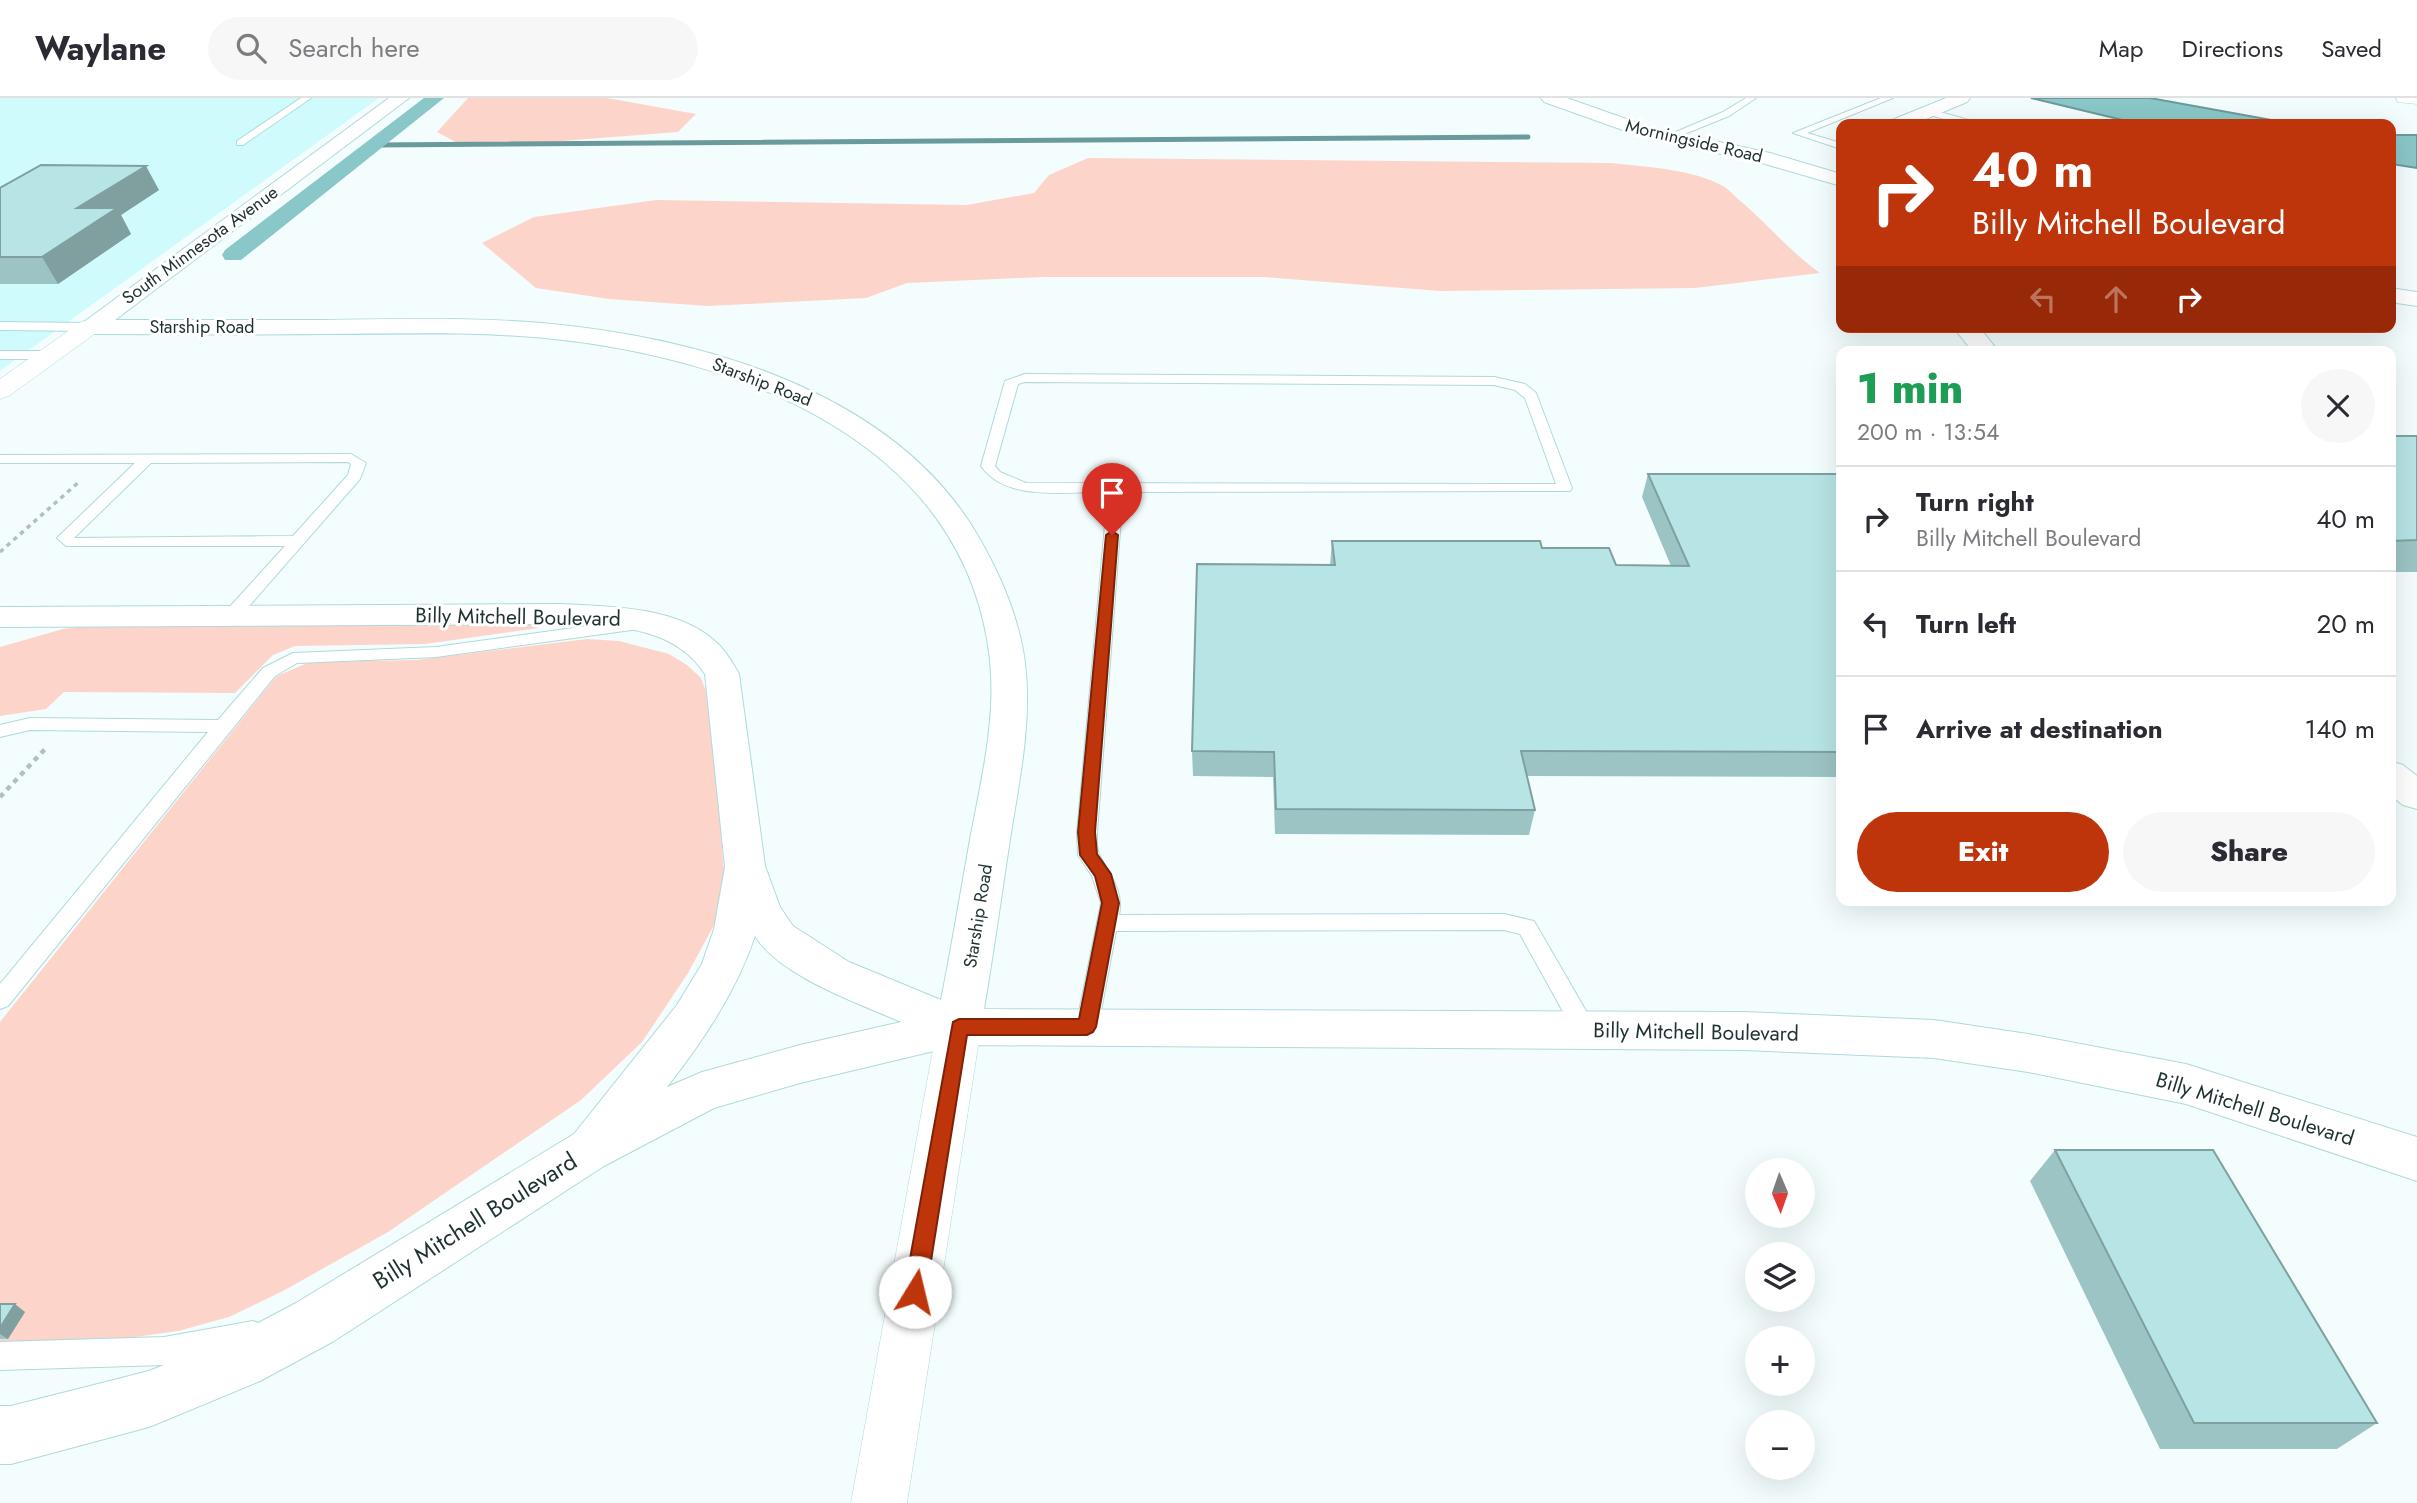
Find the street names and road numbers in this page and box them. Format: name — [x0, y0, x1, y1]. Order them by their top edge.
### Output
street label: Morningside Road — [1623, 113, 1765, 169]
street label: South Minnesota Avenue — [117, 179, 283, 311]
street label: Starship Road — [150, 314, 254, 340]
street label: Starship Road — [708, 351, 816, 413]
street label: Billy Mitchell Boulevard — [415, 600, 621, 634]
street label: Starship Road — [957, 862, 999, 970]
street label: Billy Mitchell Boulevard — [1593, 1015, 1799, 1049]
street label: Billy Mitchell Boulevard — [2152, 1065, 2358, 1153]
street label: Billy Mitchell Boulevard — [366, 1143, 584, 1298]

